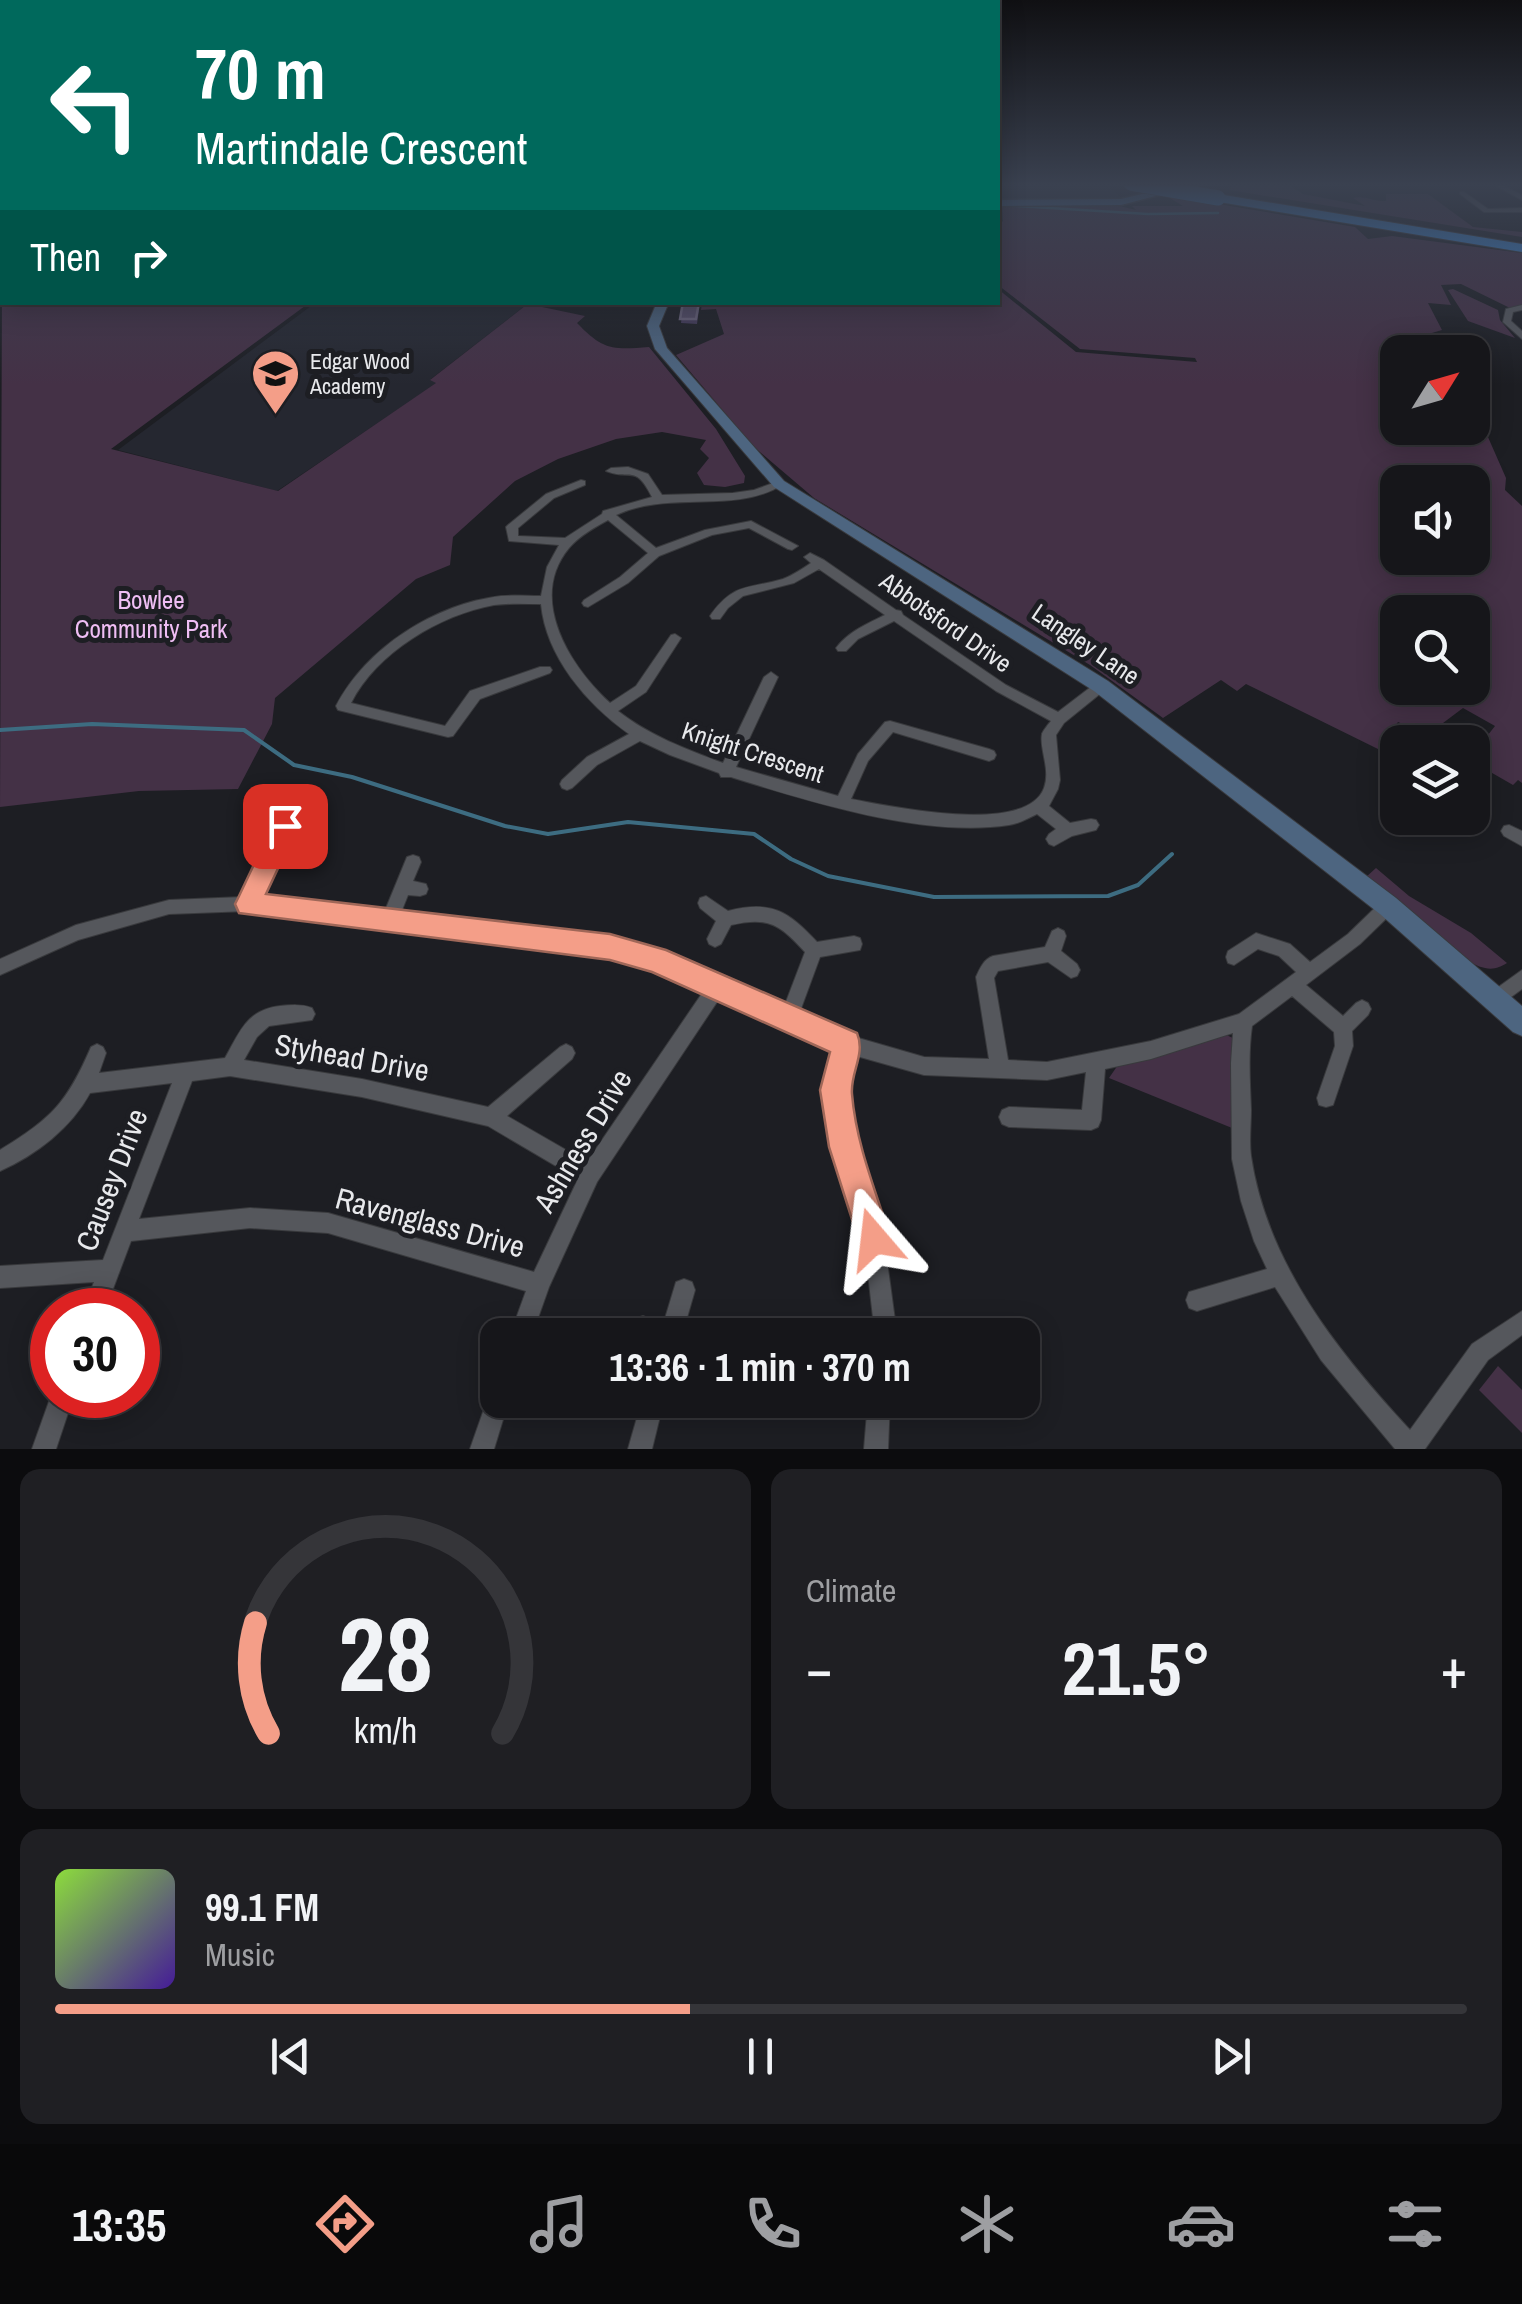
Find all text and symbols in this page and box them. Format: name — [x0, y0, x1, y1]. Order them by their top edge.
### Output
text: 70 m — [195, 27, 326, 121]
icon: left — [30, 40, 160, 170]
text: Martindale Crescent — [195, 117, 527, 178]
icon: right — [121, 230, 176, 285]
text: Then — [30, 232, 101, 283]
north arrow — [1380, 335, 1490, 445]
map controls — [1380, 335, 1490, 835]
place label: Edgar Wood Academy — [309, 346, 410, 401]
school or university icon: Edgar Wood Academy — [249, 348, 301, 416]
button: sound — [1380, 465, 1490, 575]
street label: Abbotsford Drive — [872, 563, 1019, 680]
park label: Bowlee Community Park — [75, 583, 228, 646]
street label: Langley Lane — [1025, 595, 1147, 693]
button: search — [1380, 595, 1490, 705]
street label: Knight Crescent — [678, 713, 828, 791]
button: layers — [1380, 725, 1490, 835]
pin — [243, 784, 328, 869]
icon: arrive — [258, 799, 313, 854]
street label: Styhead Drive — [272, 1024, 432, 1090]
street label: Ashness Drive — [523, 1062, 640, 1220]
street label: Causey Drive — [66, 1103, 156, 1256]
street label: Ravenglass Drive — [331, 1178, 529, 1266]
position arrow — [822, 1187, 926, 1291]
speed limit sign: 30 — [30, 1288, 160, 1418]
text: 13:36 · 1 min · 370 m — [609, 1342, 911, 1393]
text: Climate — [806, 1569, 896, 1612]
text: 28 — [338, 1583, 433, 1723]
text: 21.5° — [1062, 1617, 1211, 1718]
text: − — [806, 1631, 832, 1705]
text: + — [1441, 1631, 1467, 1705]
text: km/h — [354, 1706, 417, 1754]
text: 99.1 FM — [205, 1882, 319, 1933]
text: Music — [205, 1933, 275, 1976]
icon: previous — [263, 2029, 318, 2084]
icon: pause — [733, 2029, 788, 2084]
icon: next — [1204, 2029, 1259, 2084]
icon: directions — [310, 2189, 380, 2259]
icon: music — [524, 2189, 594, 2259]
icon: phone — [738, 2189, 808, 2259]
icon: climate — [952, 2189, 1022, 2259]
icon: car — [1166, 2189, 1236, 2259]
icon: filters — [1380, 2189, 1450, 2259]
text: 13:35 — [72, 2194, 166, 2255]

